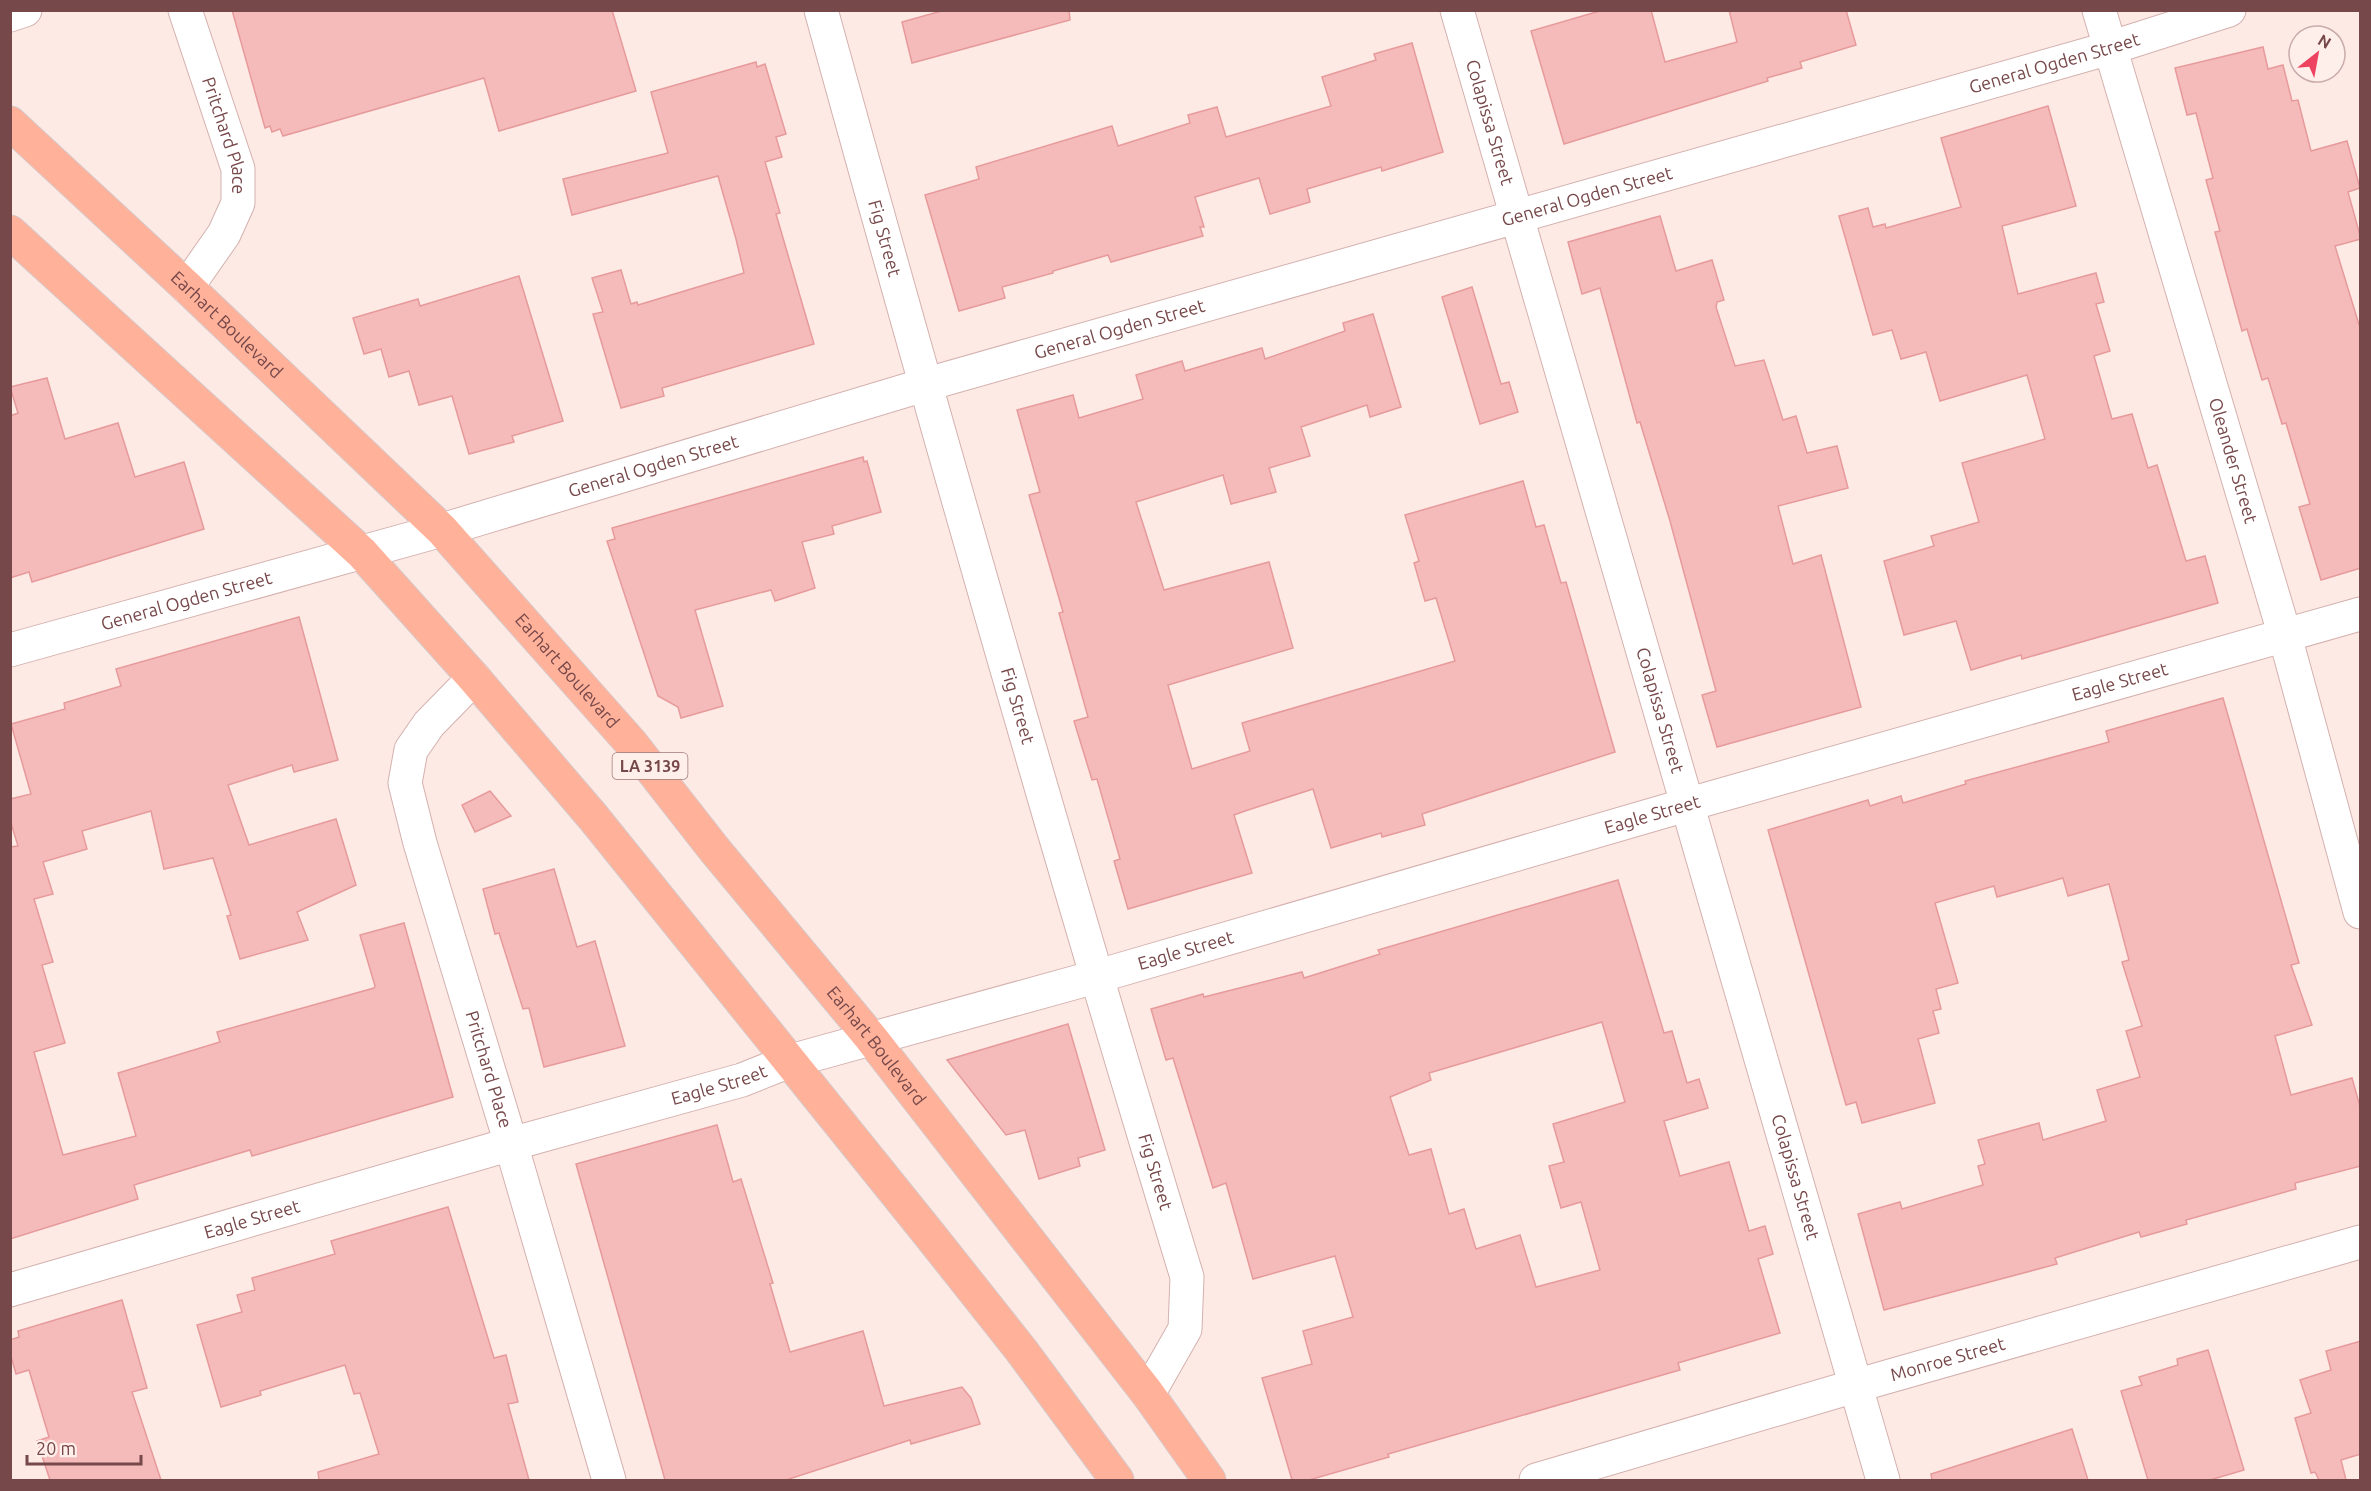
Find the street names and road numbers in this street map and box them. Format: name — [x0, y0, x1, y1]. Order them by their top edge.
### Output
street label: General Ogden Street — [1967, 28, 2142, 97]
street label: Colapissa Street — [1463, 57, 1518, 187]
street label: Pritchard Place — [199, 74, 249, 194]
street label: General Ogden Street — [1499, 162, 1674, 229]
street label: Fig Street — [865, 198, 906, 279]
street label: Earhart Boulevard — [167, 266, 287, 382]
street label: General Ogden Street — [1032, 295, 1207, 362]
street label: Oleander Street — [2206, 395, 2262, 525]
street label: General Ogden Street — [566, 430, 740, 500]
street label: General Ogden Street — [98, 567, 274, 633]
street label: Earhart Boulevard — [512, 609, 624, 732]
street label: Colapissa Street — [1633, 645, 1689, 775]
street label: Eagle Street — [2069, 658, 2170, 704]
street label: Fig Street — [998, 665, 1039, 746]
road number: LA 3139 — [612, 753, 688, 779]
street label: Eagle Street — [1602, 791, 1702, 837]
street label: Eagle Street — [1135, 926, 1236, 973]
street label: Earhart Boulevard — [823, 982, 930, 1109]
street label: Pritchard Place — [462, 1008, 517, 1130]
street label: Eagle Street — [669, 1060, 769, 1108]
street label: Colapissa Street — [1768, 1112, 1824, 1242]
street label: Fig Street — [1135, 1131, 1177, 1212]
street label: Eagle Street — [201, 1195, 302, 1242]
street label: Monroe Street — [1888, 1333, 2007, 1384]

